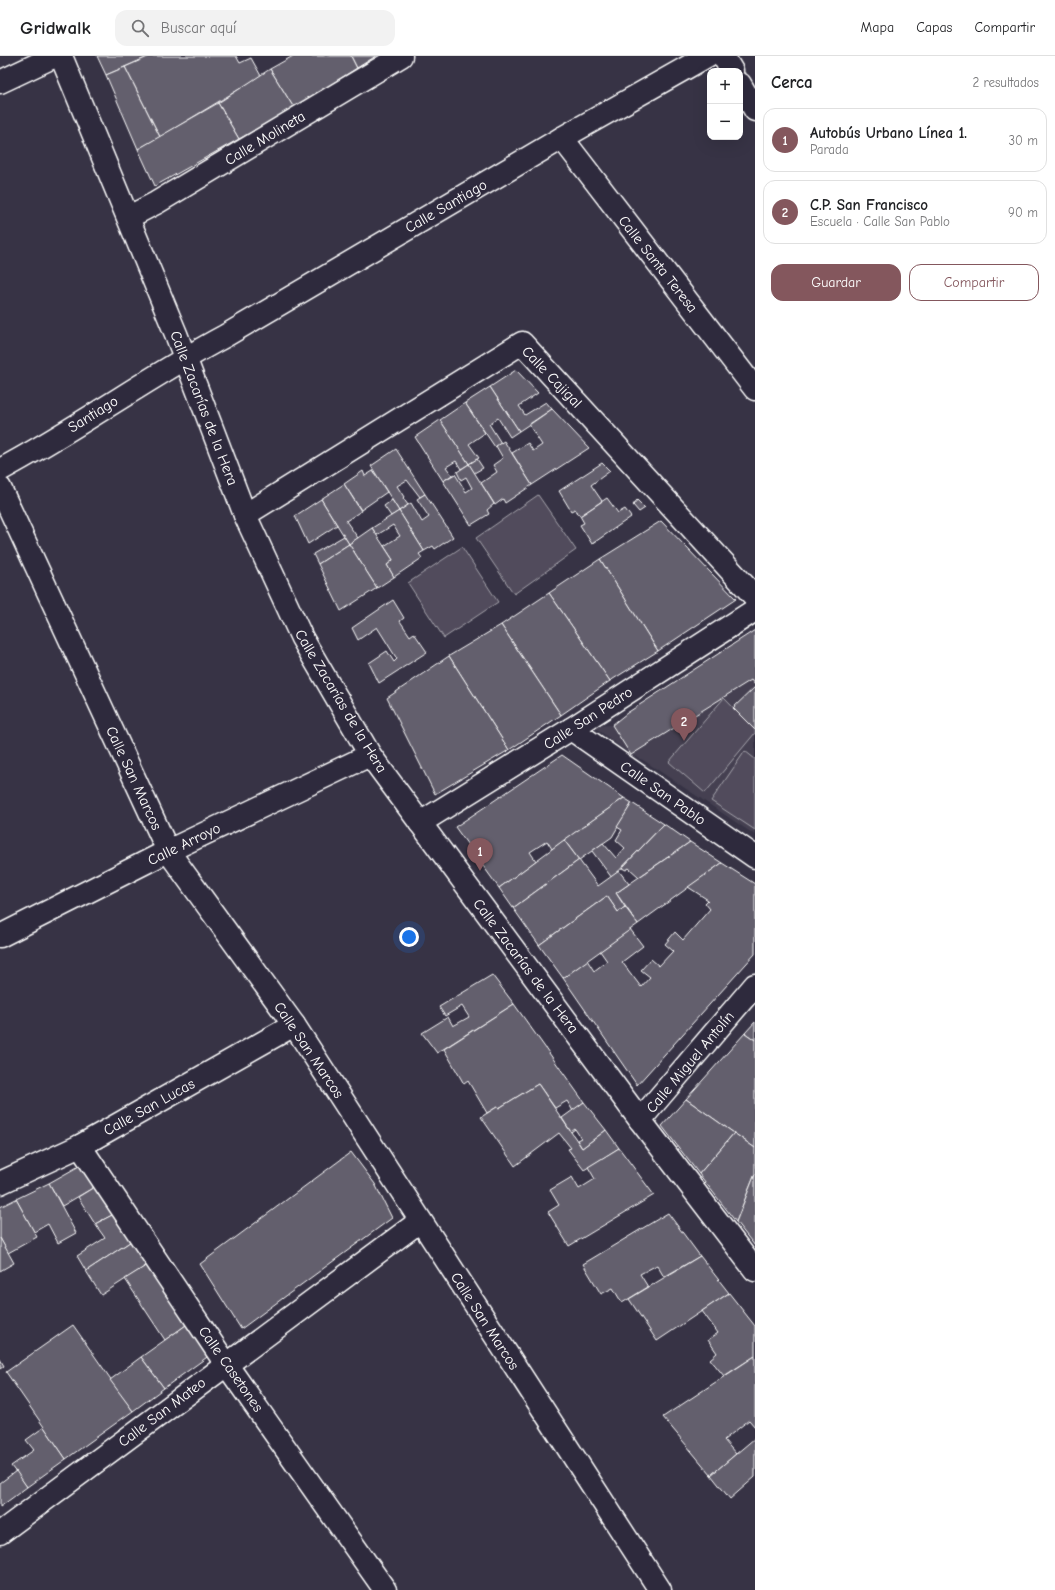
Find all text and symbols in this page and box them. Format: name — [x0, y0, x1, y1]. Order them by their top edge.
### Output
search box — [115, 10, 395, 46]
text: Gridwalk — [20, 17, 91, 39]
icon: search — [129, 17, 151, 39]
text: Buscar aquí — [161, 19, 236, 37]
text: Mapa — [861, 19, 894, 36]
text: Capas — [916, 19, 952, 36]
text: Compartir — [974, 19, 1035, 36]
map controls — [707, 68, 743, 140]
button: + — [707, 68, 743, 104]
text: Cerca — [771, 73, 813, 92]
text: 2 resultados — [972, 75, 1039, 90]
button: − — [707, 104, 743, 140]
street label: Calle Molineta — [222, 107, 308, 169]
text: Autobús Urbano Línea 1. — [810, 124, 967, 142]
text: 1 — [782, 133, 788, 148]
text: 30 m — [1008, 133, 1038, 148]
text: Parada — [810, 142, 849, 157]
street label: Calle Santiago — [402, 175, 490, 237]
text: C.P. San Francisco — [810, 196, 928, 214]
text: 2 — [782, 205, 788, 220]
text: 90 m — [1008, 205, 1038, 220]
street label: Calle Santa Teresa — [615, 212, 701, 316]
text: Escuela · Calle San Pablo — [810, 214, 950, 229]
button: Guardar — [771, 264, 901, 301]
button: Compartir — [909, 264, 1039, 301]
street label: Calle Zacarías de la Hera — [166, 328, 242, 488]
street label: Calle Cajigal — [518, 342, 586, 412]
street label: Santiago — [65, 392, 121, 436]
street label: Calle Zacarías de la Hera — [291, 626, 391, 776]
street label: Calle San Pedro — [540, 683, 636, 753]
pin: 2 — [671, 708, 697, 741]
street label: Calle San Marcos — [102, 723, 166, 833]
street label: Calle San Pablo — [617, 757, 709, 829]
street label: Calle Arroyo — [145, 819, 223, 869]
pin: 1 — [467, 838, 493, 871]
street label: Calle Zacarías de la Hera — [469, 895, 583, 1037]
your location — [399, 927, 419, 947]
street label: Calle San Marcos — [270, 998, 348, 1102]
street label: Calle Miguel Antolín — [642, 1007, 738, 1117]
street label: Calle San Lucas — [100, 1075, 198, 1139]
street label: Calle San Marcos — [447, 1269, 523, 1373]
street label: Calle Casetones — [195, 1323, 267, 1415]
street label: Calle San Mateo — [115, 1373, 209, 1451]

